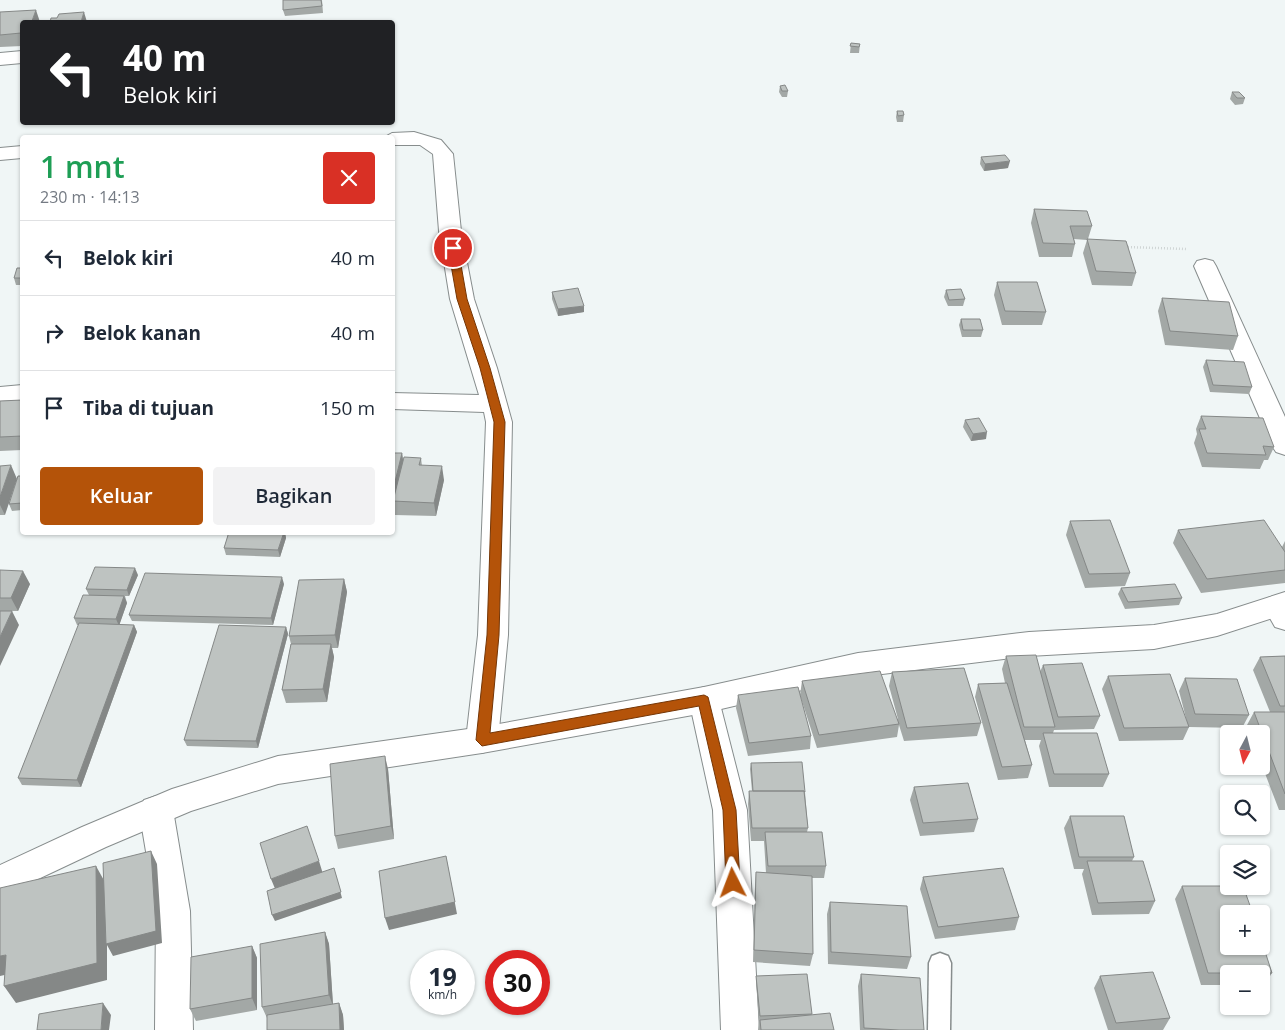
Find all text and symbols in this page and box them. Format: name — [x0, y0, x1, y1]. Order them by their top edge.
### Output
text: 40 m — [123, 34, 206, 81]
icon: left — [40, 40, 105, 105]
text: Belok kiri — [123, 79, 217, 109]
text: 1 mnt — [40, 146, 125, 187]
button: close — [323, 152, 375, 204]
text: 230 m · 14:13 — [40, 186, 140, 208]
pin — [432, 227, 474, 269]
icon: arrive — [439, 234, 467, 262]
icon: left — [40, 244, 68, 272]
text: Belok kiri — [83, 245, 173, 271]
text: 40 m — [331, 245, 375, 271]
icon: right — [40, 319, 68, 347]
text: Belok kanan — [83, 320, 201, 346]
text: 40 m — [331, 320, 375, 346]
icon: arrive — [40, 394, 68, 422]
text: Tiba di tujuan — [83, 395, 214, 421]
text: 150 m — [320, 395, 375, 421]
button: Keluar — [40, 467, 203, 525]
button: Bagikan — [213, 467, 375, 525]
north arrow — [1220, 725, 1270, 775]
map controls — [1220, 725, 1270, 1015]
button: search — [1220, 785, 1270, 835]
button: layers — [1220, 845, 1270, 895]
position arrow — [706, 856, 758, 908]
button: + — [1220, 905, 1270, 955]
speed limit sign: 30 — [485, 950, 550, 1015]
text: 19 — [428, 959, 457, 993]
button: − — [1220, 965, 1270, 1015]
text: km/h — [428, 986, 457, 1003]

